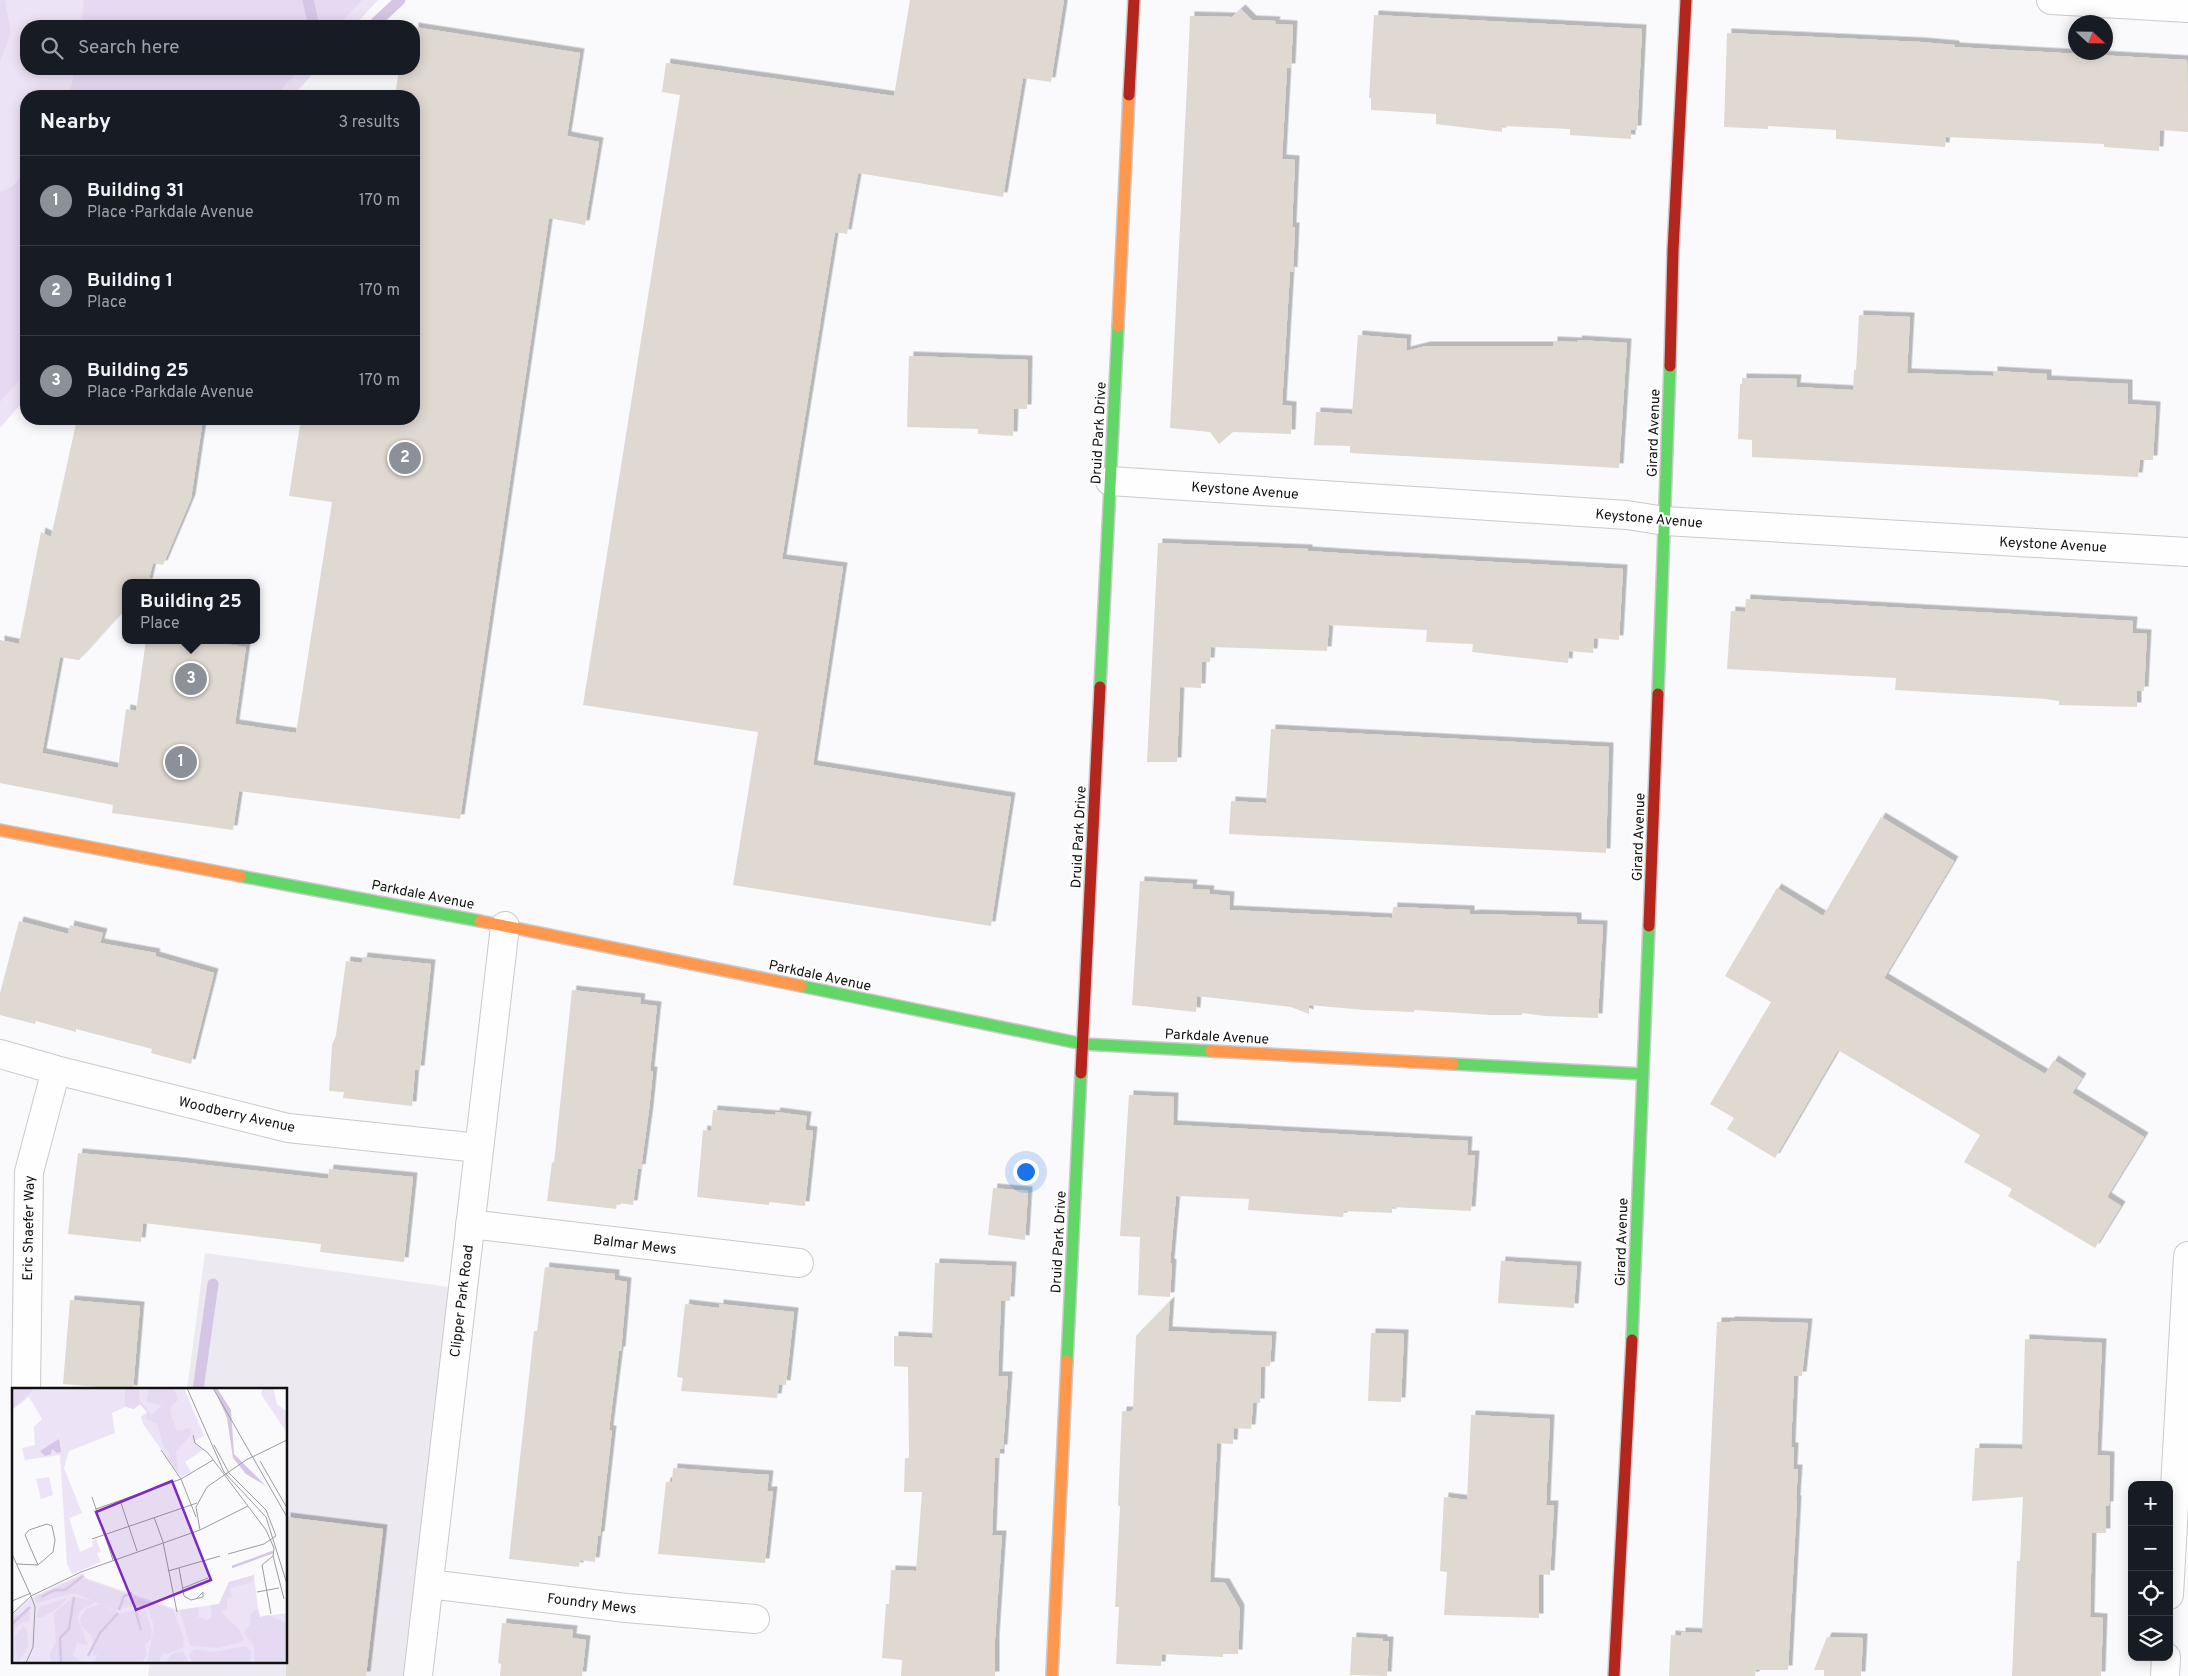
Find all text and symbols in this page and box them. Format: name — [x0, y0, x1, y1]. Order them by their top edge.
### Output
north arrow — [2068, 15, 2113, 60]
search box — [20, 20, 420, 75]
icon: search — [38, 34, 66, 62]
text: Search here — [78, 36, 180, 60]
text: Nearby — [40, 109, 111, 136]
text: 3 results — [338, 113, 400, 133]
text: Building 31 — [87, 179, 185, 203]
text: 1 — [53, 191, 59, 211]
text: 170 m — [359, 191, 400, 211]
text: Place · Parkdale Avenue — [87, 203, 254, 223]
text: Building 1 — [87, 269, 173, 293]
text: 2 — [51, 281, 61, 301]
text: 170 m — [359, 281, 400, 301]
text: Place — [87, 293, 127, 313]
text: Building 25 — [87, 359, 189, 383]
text: 3 — [51, 371, 61, 391]
text: 170 m — [359, 371, 400, 391]
street label: Druid Park Drive — [1088, 381, 1111, 485]
text: Place · Parkdale Avenue — [87, 383, 254, 403]
street label: Girard Avenue — [1644, 389, 1665, 478]
pin: 2 — [389, 439, 421, 477]
street label: Keystone Avenue — [1191, 479, 1299, 504]
street label: Keystone Avenue — [1594, 506, 1703, 533]
street label: Keystone Avenue — [1999, 534, 2107, 557]
popup — [122, 579, 260, 644]
text: Building 25 — [140, 590, 242, 614]
text: Place — [140, 614, 180, 634]
pin: 3 — [175, 660, 207, 698]
pin: 1 — [165, 743, 197, 781]
street label: Druid Park Drive — [1068, 785, 1091, 889]
street label: Girard Avenue — [1629, 793, 1650, 882]
street label: Parkdale Avenue — [370, 877, 476, 914]
street label: Parkdale Avenue — [767, 957, 873, 996]
street label: Parkdale Avenue — [1164, 1026, 1270, 1049]
street label: Woodberry Avenue — [177, 1094, 297, 1137]
your location — [1013, 1159, 1039, 1185]
street label: Eric Shaefer Way — [20, 1175, 39, 1281]
street label: Druid Park Drive — [1048, 1190, 1071, 1294]
street label: Girard Avenue — [1612, 1198, 1633, 1287]
street label: Balmar Mews — [592, 1232, 677, 1259]
street label: Clipper Park Road — [447, 1244, 478, 1358]
inset map — [12, 1388, 288, 1664]
map controls — [2128, 1481, 2173, 1661]
button: + — [2128, 1481, 2173, 1526]
button: − — [2128, 1526, 2173, 1571]
button: locate — [2128, 1571, 2173, 1616]
street label: Foundry Mews — [546, 1591, 637, 1618]
button: layers — [2128, 1616, 2173, 1661]

